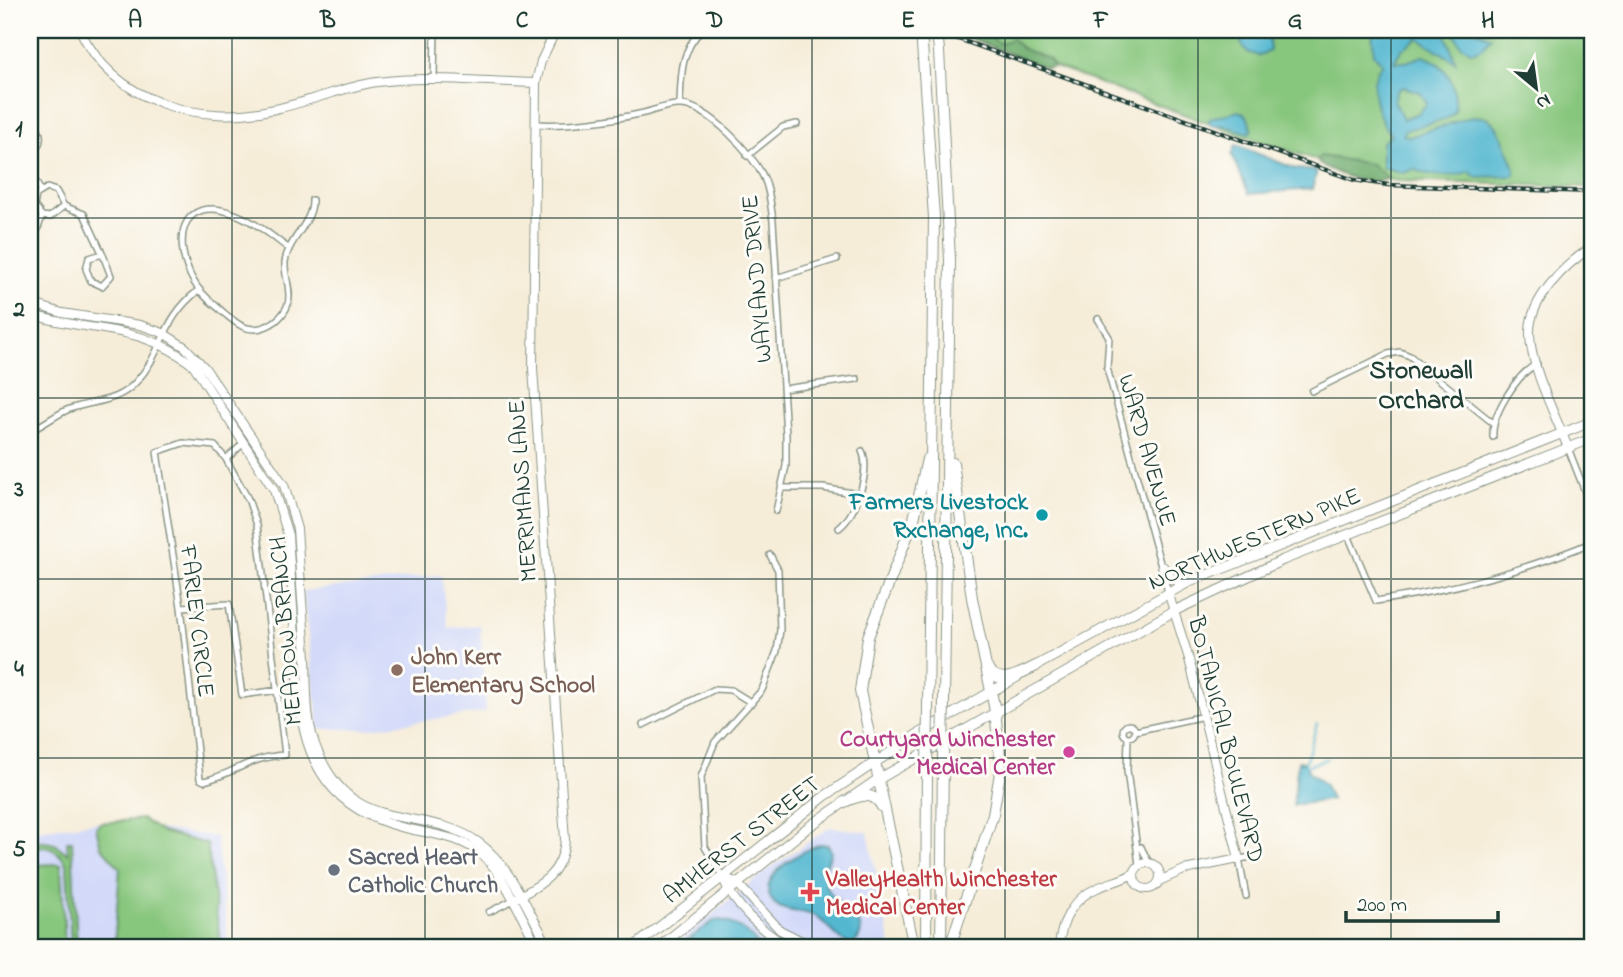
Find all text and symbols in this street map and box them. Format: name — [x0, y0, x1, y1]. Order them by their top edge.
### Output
text: A — [128, 5, 142, 38]
text: B — [319, 5, 336, 38]
text: C — [516, 5, 529, 38]
text: D — [706, 5, 723, 38]
text: E — [901, 5, 915, 38]
text: F — [1093, 5, 1109, 38]
text: G — [1288, 5, 1302, 38]
text: H — [1481, 5, 1495, 38]
north arrow — [1500, 52, 1570, 122]
text: N — [1531, 86, 1555, 116]
text: 1 — [15, 114, 23, 147]
street label: WAYLAND DRIVE — [734, 193, 783, 364]
text: 2 — [12, 294, 25, 327]
district label: Stonewall Orchard — [1369, 353, 1473, 421]
street label: WARD AVENUE — [1107, 371, 1184, 531]
street label: MERRIMANS LANE — [501, 398, 548, 583]
text: 3 — [13, 474, 24, 507]
street label: NORTHWESTERN PIKE — [1143, 480, 1367, 601]
place label: Farmers Livestock Rxchange, Inc. — [848, 486, 1028, 550]
marker: Farmers Livestock Rxchange, Inc. — [1034, 507, 1050, 523]
street label: MEADOW BRANCH — [262, 535, 313, 727]
street label: FARLEY CIRCLE — [169, 542, 222, 699]
street label: BOTANICAL BOULEVARD — [1177, 612, 1272, 866]
place label: John Kerr Elementary School — [411, 641, 595, 705]
text: 4 — [14, 654, 24, 687]
marker: John Kerr Elementary School — [389, 662, 405, 678]
place label: Courtyard Winchester Medical Center — [840, 723, 1056, 786]
marker: Courtyard Winchester Medical Center — [1061, 744, 1077, 760]
street label: AMHERST STREET — [656, 768, 829, 914]
text: 5 — [12, 834, 26, 867]
place label: Sacred Heart Catholic Church — [348, 841, 498, 904]
marker: Sacred Heart Catholic Church — [326, 862, 342, 878]
place label: ValleyHealth Winchester Medical Center — [825, 863, 1057, 926]
scale bar — [1346, 879, 1499, 923]
marker: ValleyHealth Winchester Medical Center — [800, 882, 820, 902]
text: 200 m — [1357, 891, 1407, 921]

